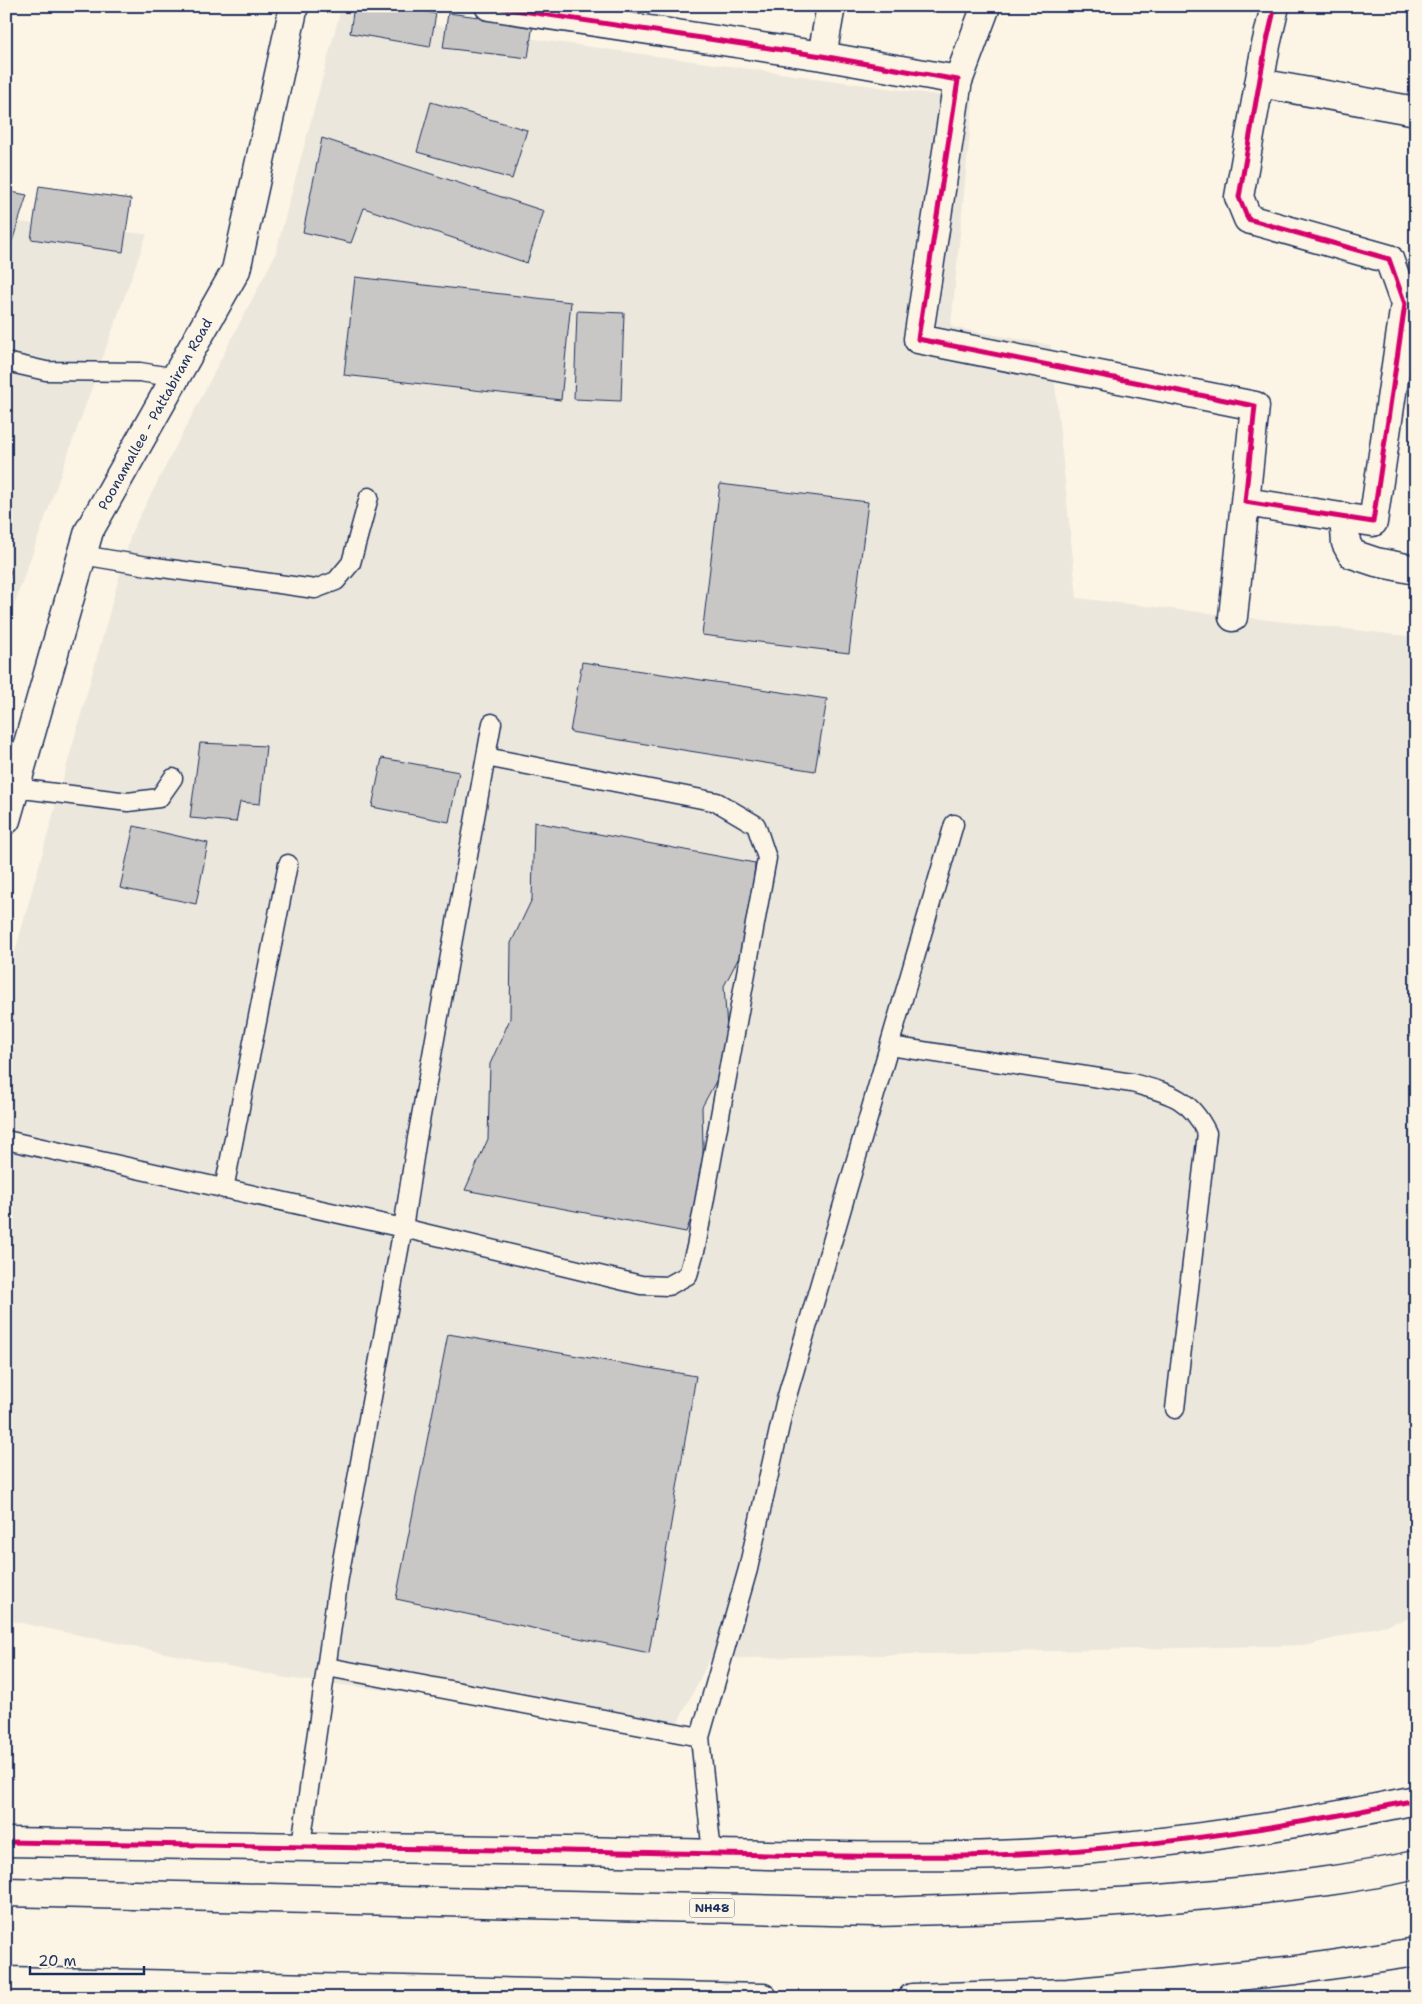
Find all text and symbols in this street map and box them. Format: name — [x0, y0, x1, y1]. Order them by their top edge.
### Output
street label: Poonamallee - Pattabiram Road — [94, 315, 216, 513]
road number: NH48 — [690, 1899, 734, 1918]
scale bar — [30, 1944, 144, 1976]
text: 20 m — [38, 1951, 77, 1971]

